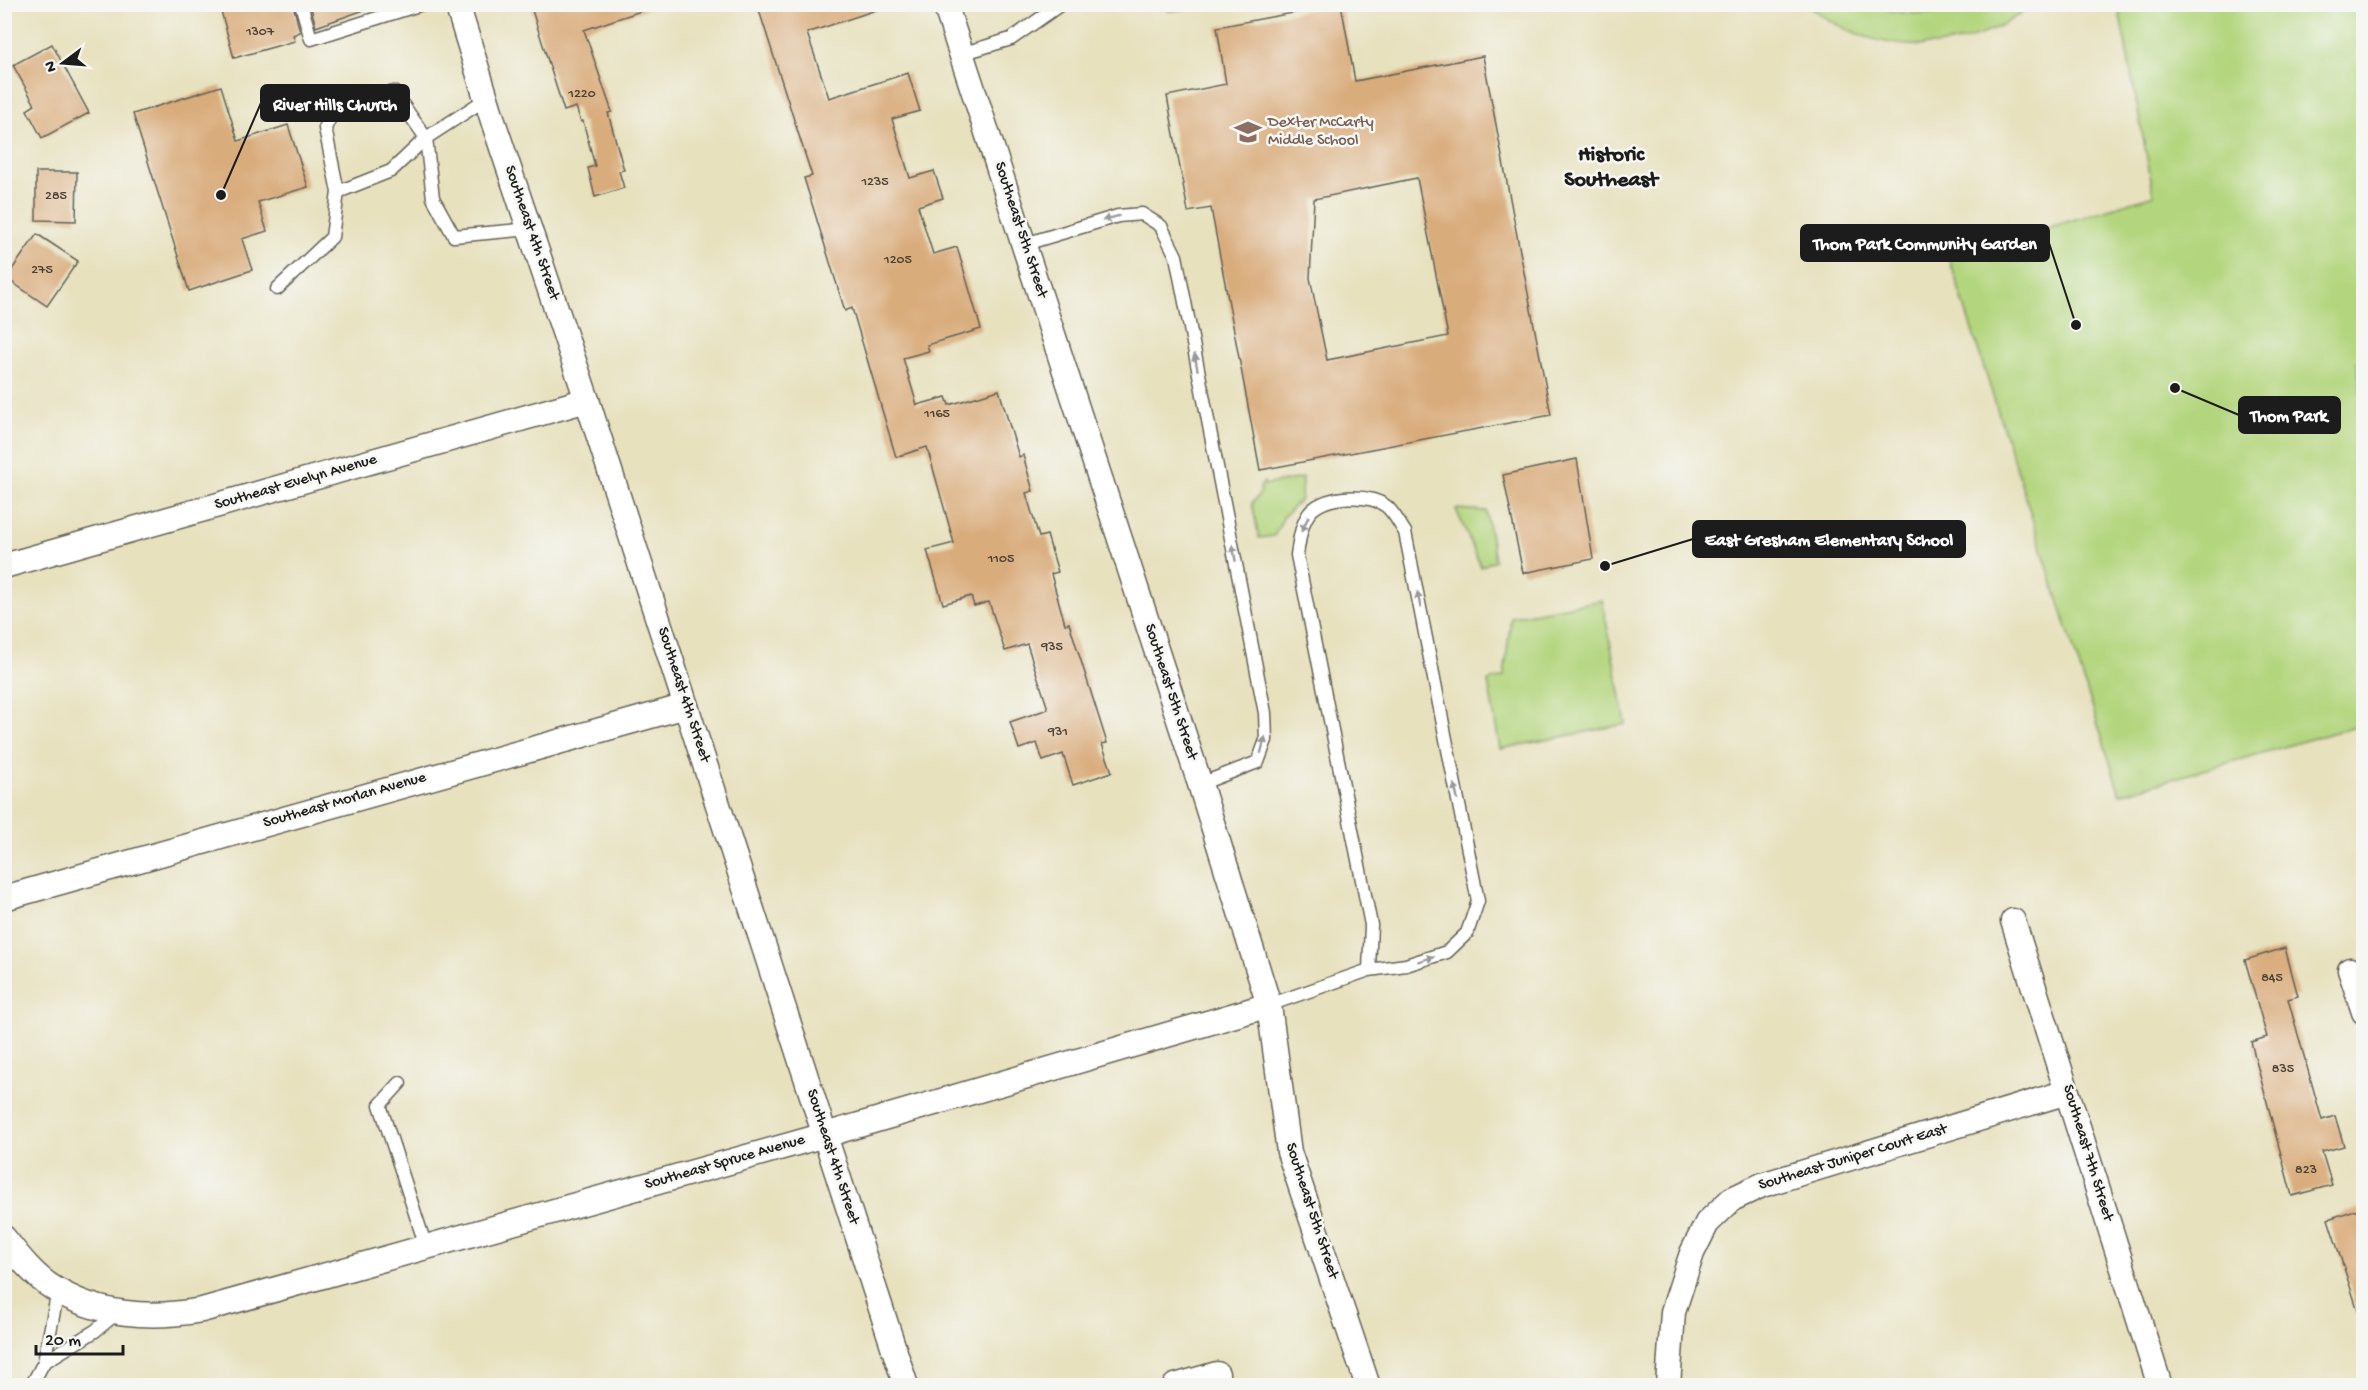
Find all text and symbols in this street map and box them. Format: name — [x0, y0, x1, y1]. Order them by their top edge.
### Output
house number: 1307 — [245, 24, 275, 41]
north arrow — [33, 33, 93, 93]
text: N — [41, 58, 63, 74]
callout: River Hills Church — [261, 85, 409, 121]
house number: 1220 — [567, 86, 596, 103]
text: River Hills Church — [272, 96, 397, 117]
place label: Dexter McCarty Middle School — [1267, 114, 1374, 151]
school or university icon: Dexter McCarty Middle School — [1233, 117, 1263, 147]
district label: Historic Southeast — [1564, 143, 1660, 194]
street label: Southeast 5th Street — [989, 160, 1051, 302]
street label: Southeast 4th Street — [499, 163, 563, 304]
house number: 1235 — [860, 174, 889, 191]
house number: 285 — [45, 188, 67, 205]
one-way arrow — [1102, 214, 1120, 224]
callout: Thom Park Community Garden — [1801, 225, 2049, 261]
text: Thom Park Community Garden — [1811, 235, 2037, 256]
house number: 1205 — [883, 252, 912, 269]
house number: 275 — [31, 262, 53, 279]
one-way arrow — [1191, 352, 1200, 371]
callout: Thom Park — [2239, 397, 2340, 433]
house number: 1165 — [923, 406, 950, 423]
text: Thom Park — [2248, 407, 2330, 428]
street label: Southeast Evelyn Avenue — [213, 451, 380, 515]
one-way arrow — [1301, 515, 1310, 532]
callout: East Gresham Elementary School — [1693, 521, 1965, 557]
text: East Gresham Elementary School — [1705, 531, 1953, 552]
one-way arrow — [1229, 544, 1238, 563]
house number: 1105 — [987, 551, 1014, 568]
one-way arrow — [1414, 591, 1423, 610]
street label: Southeast 5th Street — [1139, 622, 1201, 764]
street label: Southeast 4th Street — [652, 625, 714, 766]
house number: 935 — [1040, 639, 1063, 656]
house number: 931 — [1047, 724, 1068, 741]
one-way arrow — [1259, 736, 1268, 754]
street label: Southeast Morlan Avenue — [261, 768, 429, 833]
one-way arrow — [1451, 782, 1460, 801]
one-way arrow — [1417, 953, 1435, 963]
house number: 845 — [2261, 970, 2283, 987]
house number: 835 — [2272, 1061, 2294, 1078]
street label: Southeast 7th Street — [2057, 1083, 2117, 1225]
street label: Southeast 4th Street — [801, 1087, 863, 1228]
street label: Southeast Juniper Court East — [1756, 1120, 1951, 1196]
street label: Southeast Spruce Avenue — [643, 1131, 808, 1195]
street label: Southeast 5th Street — [1280, 1141, 1342, 1283]
house number: 823 — [2295, 1162, 2317, 1179]
scale bar — [36, 1318, 123, 1356]
text: 20 m — [45, 1331, 81, 1352]

